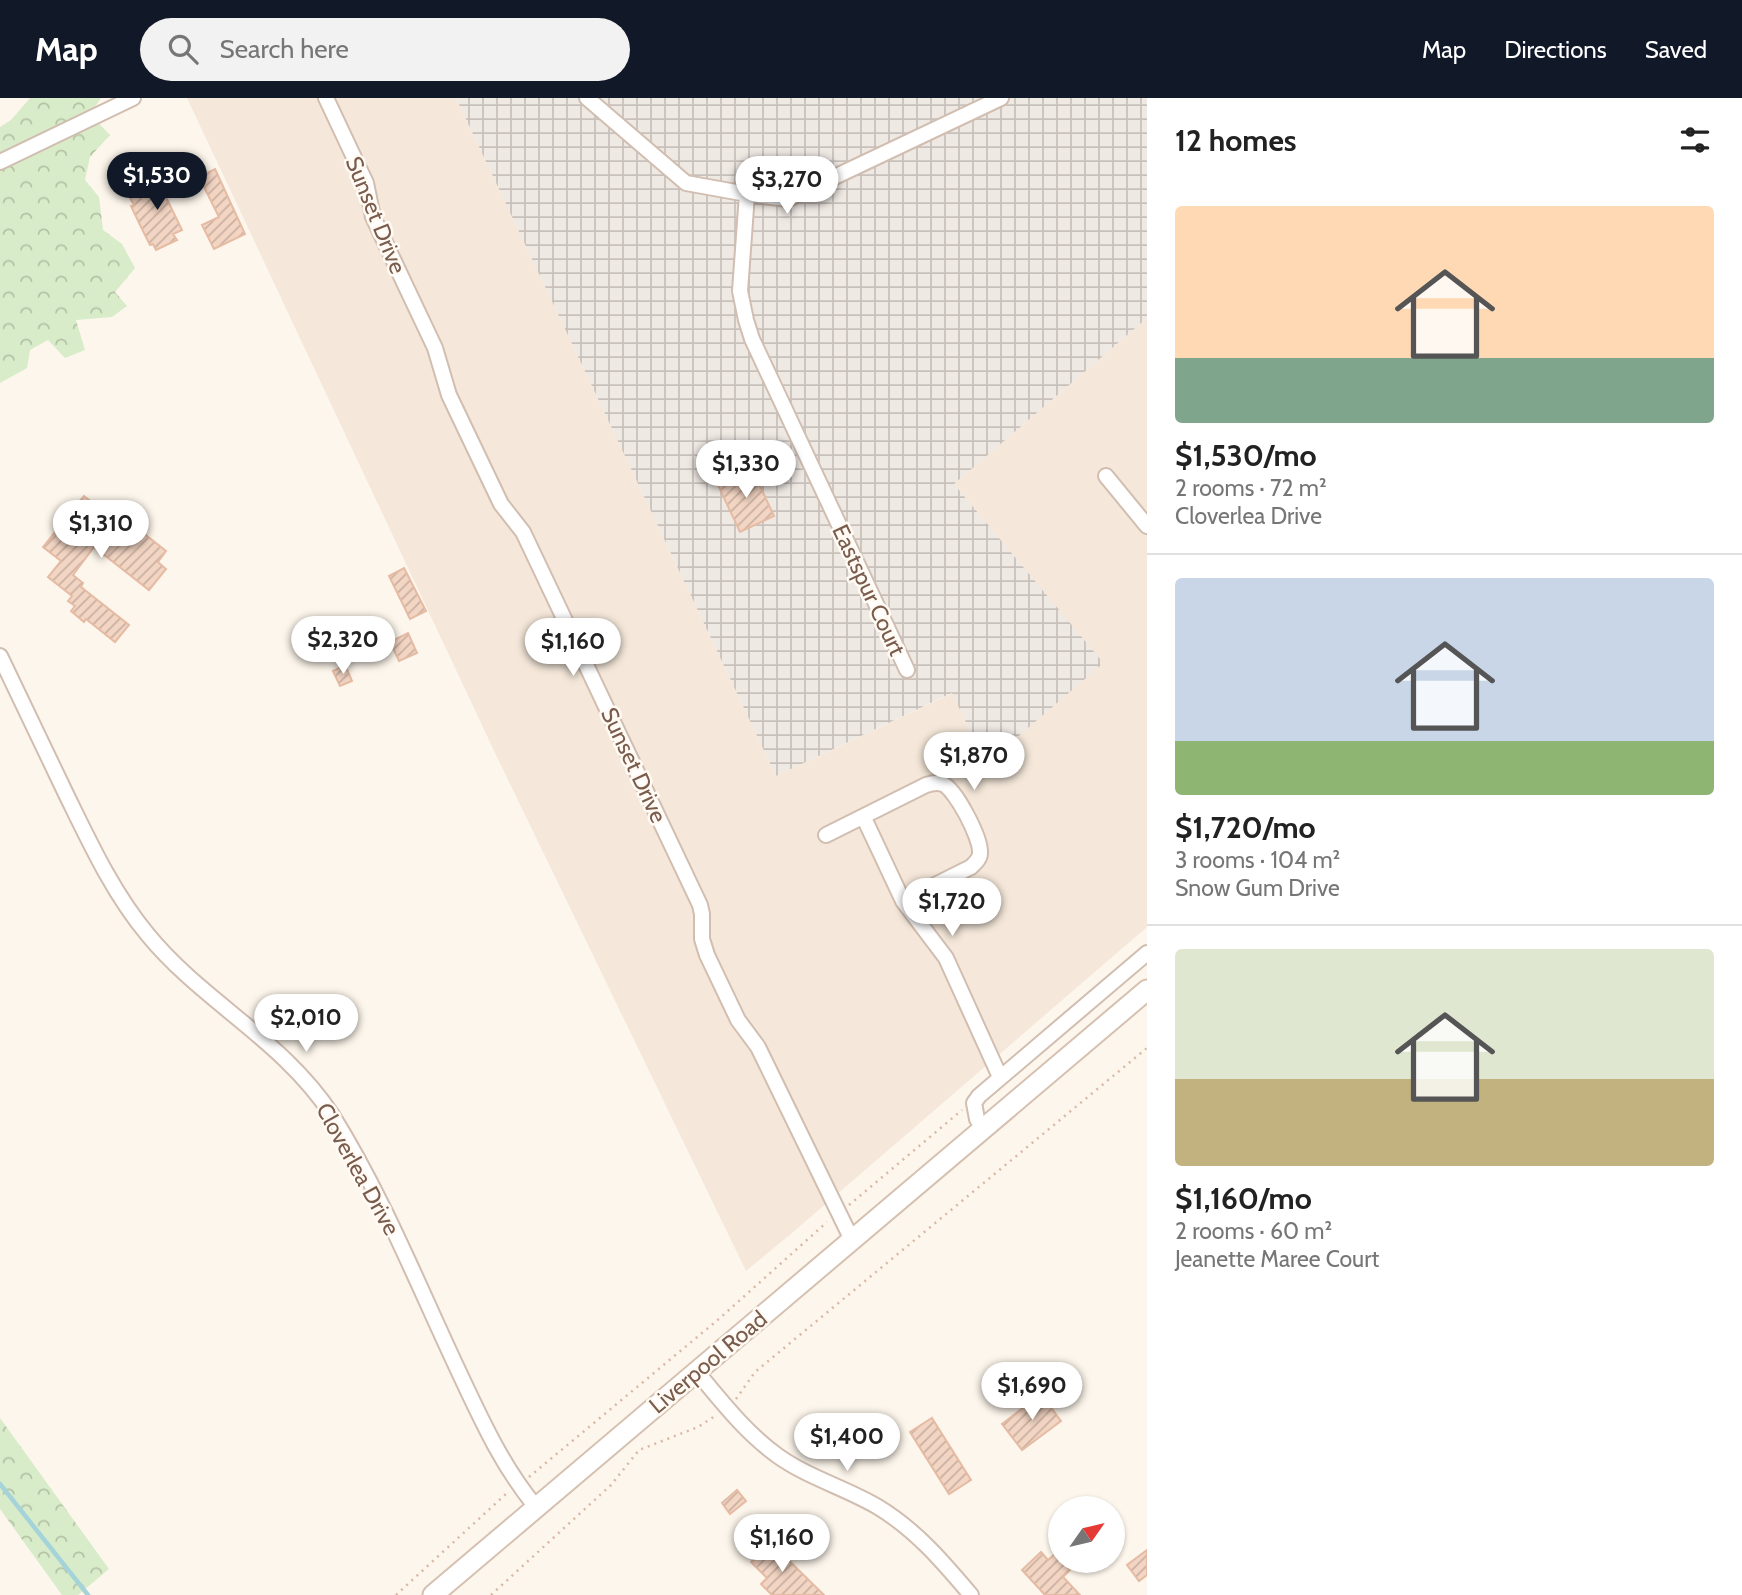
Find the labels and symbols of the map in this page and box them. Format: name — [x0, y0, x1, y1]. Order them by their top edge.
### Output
pin: $1,530 — [100, 152, 214, 212]
street label: Sunset Drive — [340, 152, 412, 278]
pin: $3,270 — [730, 156, 844, 216]
pin: $1,330 — [689, 440, 803, 500]
pin: $1,310 — [44, 500, 158, 560]
street label: Eastspur Court — [826, 520, 912, 660]
pin: $2,320 — [286, 616, 400, 676]
pin: $1,160 — [516, 618, 630, 678]
street label: Sunset Drive — [595, 703, 673, 827]
pin: $1,870 — [917, 732, 1031, 792]
pin: $1,720 — [895, 878, 1009, 938]
pin: $2,010 — [249, 995, 363, 1054]
street label: Cloverlea Drive — [310, 1098, 406, 1240]
street label: Liverpool Road — [643, 1305, 773, 1419]
pin: $1,690 — [975, 1362, 1089, 1422]
pin: $1,400 — [790, 1414, 904, 1473]
north arrow — [1048, 1496, 1125, 1573]
pin: $1,160 — [725, 1514, 839, 1574]

